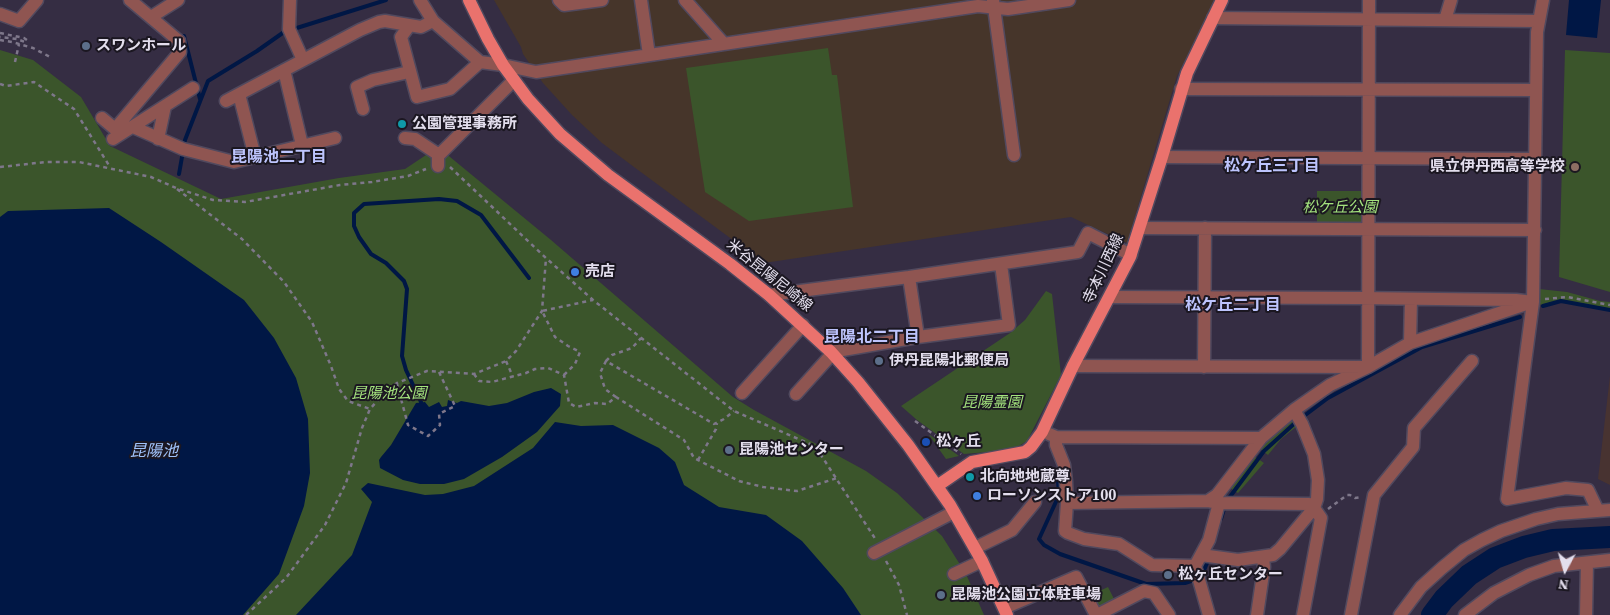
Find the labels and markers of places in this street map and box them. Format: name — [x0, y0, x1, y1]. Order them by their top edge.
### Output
place label: スワンホール — [96, 37, 186, 55]
marker: スワンホール — [80, 40, 92, 52]
place label: 公園管理事務所 — [412, 115, 517, 133]
marker: 公園管理事務所 — [396, 118, 408, 130]
place label: 県立伊丹西高等学校 — [1430, 158, 1565, 176]
marker: 県立伊丹西高等学校 — [1569, 161, 1581, 173]
place label: 売店 — [585, 263, 615, 281]
marker: 売店 — [569, 266, 581, 278]
place label: 伊丹昆陽北郵便局 — [889, 352, 1009, 370]
marker: 伊丹昆陽北郵便局 — [873, 355, 885, 367]
place label: 松ヶ丘 — [936, 433, 981, 451]
marker: 松ヶ丘 — [920, 436, 932, 448]
place label: 昆陽池センター — [739, 441, 844, 459]
marker: 昆陽池センター — [723, 444, 735, 456]
place label: 北向地地蔵尊 — [980, 468, 1070, 486]
marker: 北向地地蔵尊 — [964, 471, 976, 483]
place label: ローソンストア100 — [987, 487, 1116, 505]
marker: ローソンストア100 — [971, 490, 983, 502]
place label: 松ヶ丘センター — [1178, 566, 1283, 584]
marker: 松ヶ丘センター — [1162, 569, 1174, 581]
place label: 昆陽池公園立体駐車場 — [951, 586, 1101, 604]
marker: 昆陽池公園立体駐車場 — [935, 589, 947, 601]

